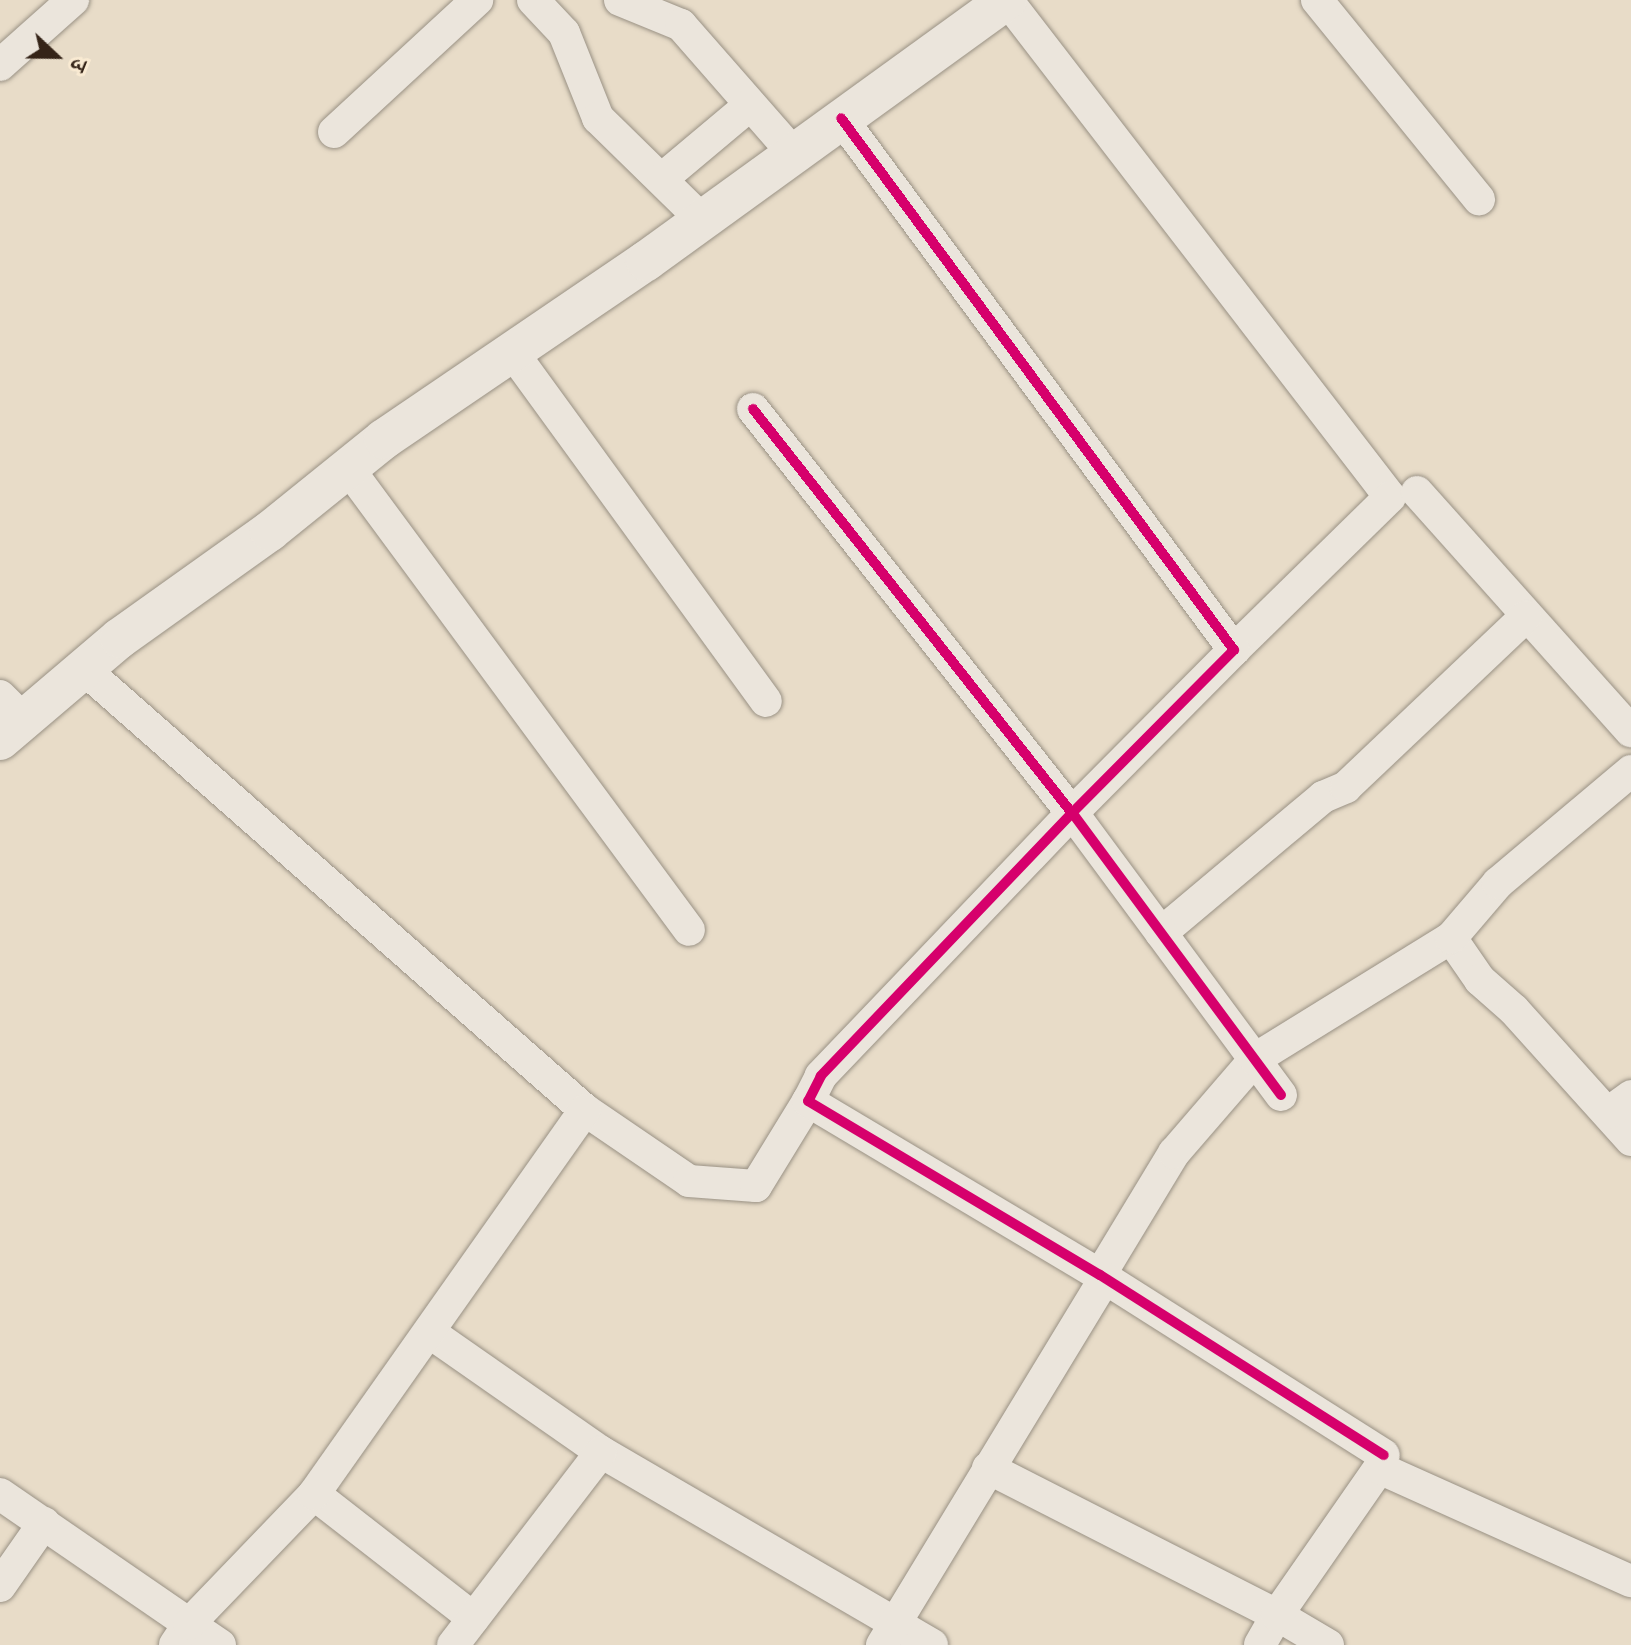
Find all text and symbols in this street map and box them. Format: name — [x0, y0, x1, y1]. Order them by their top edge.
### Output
north arrow — [16, 16, 96, 96]
text: उ — [62, 54, 94, 76]

